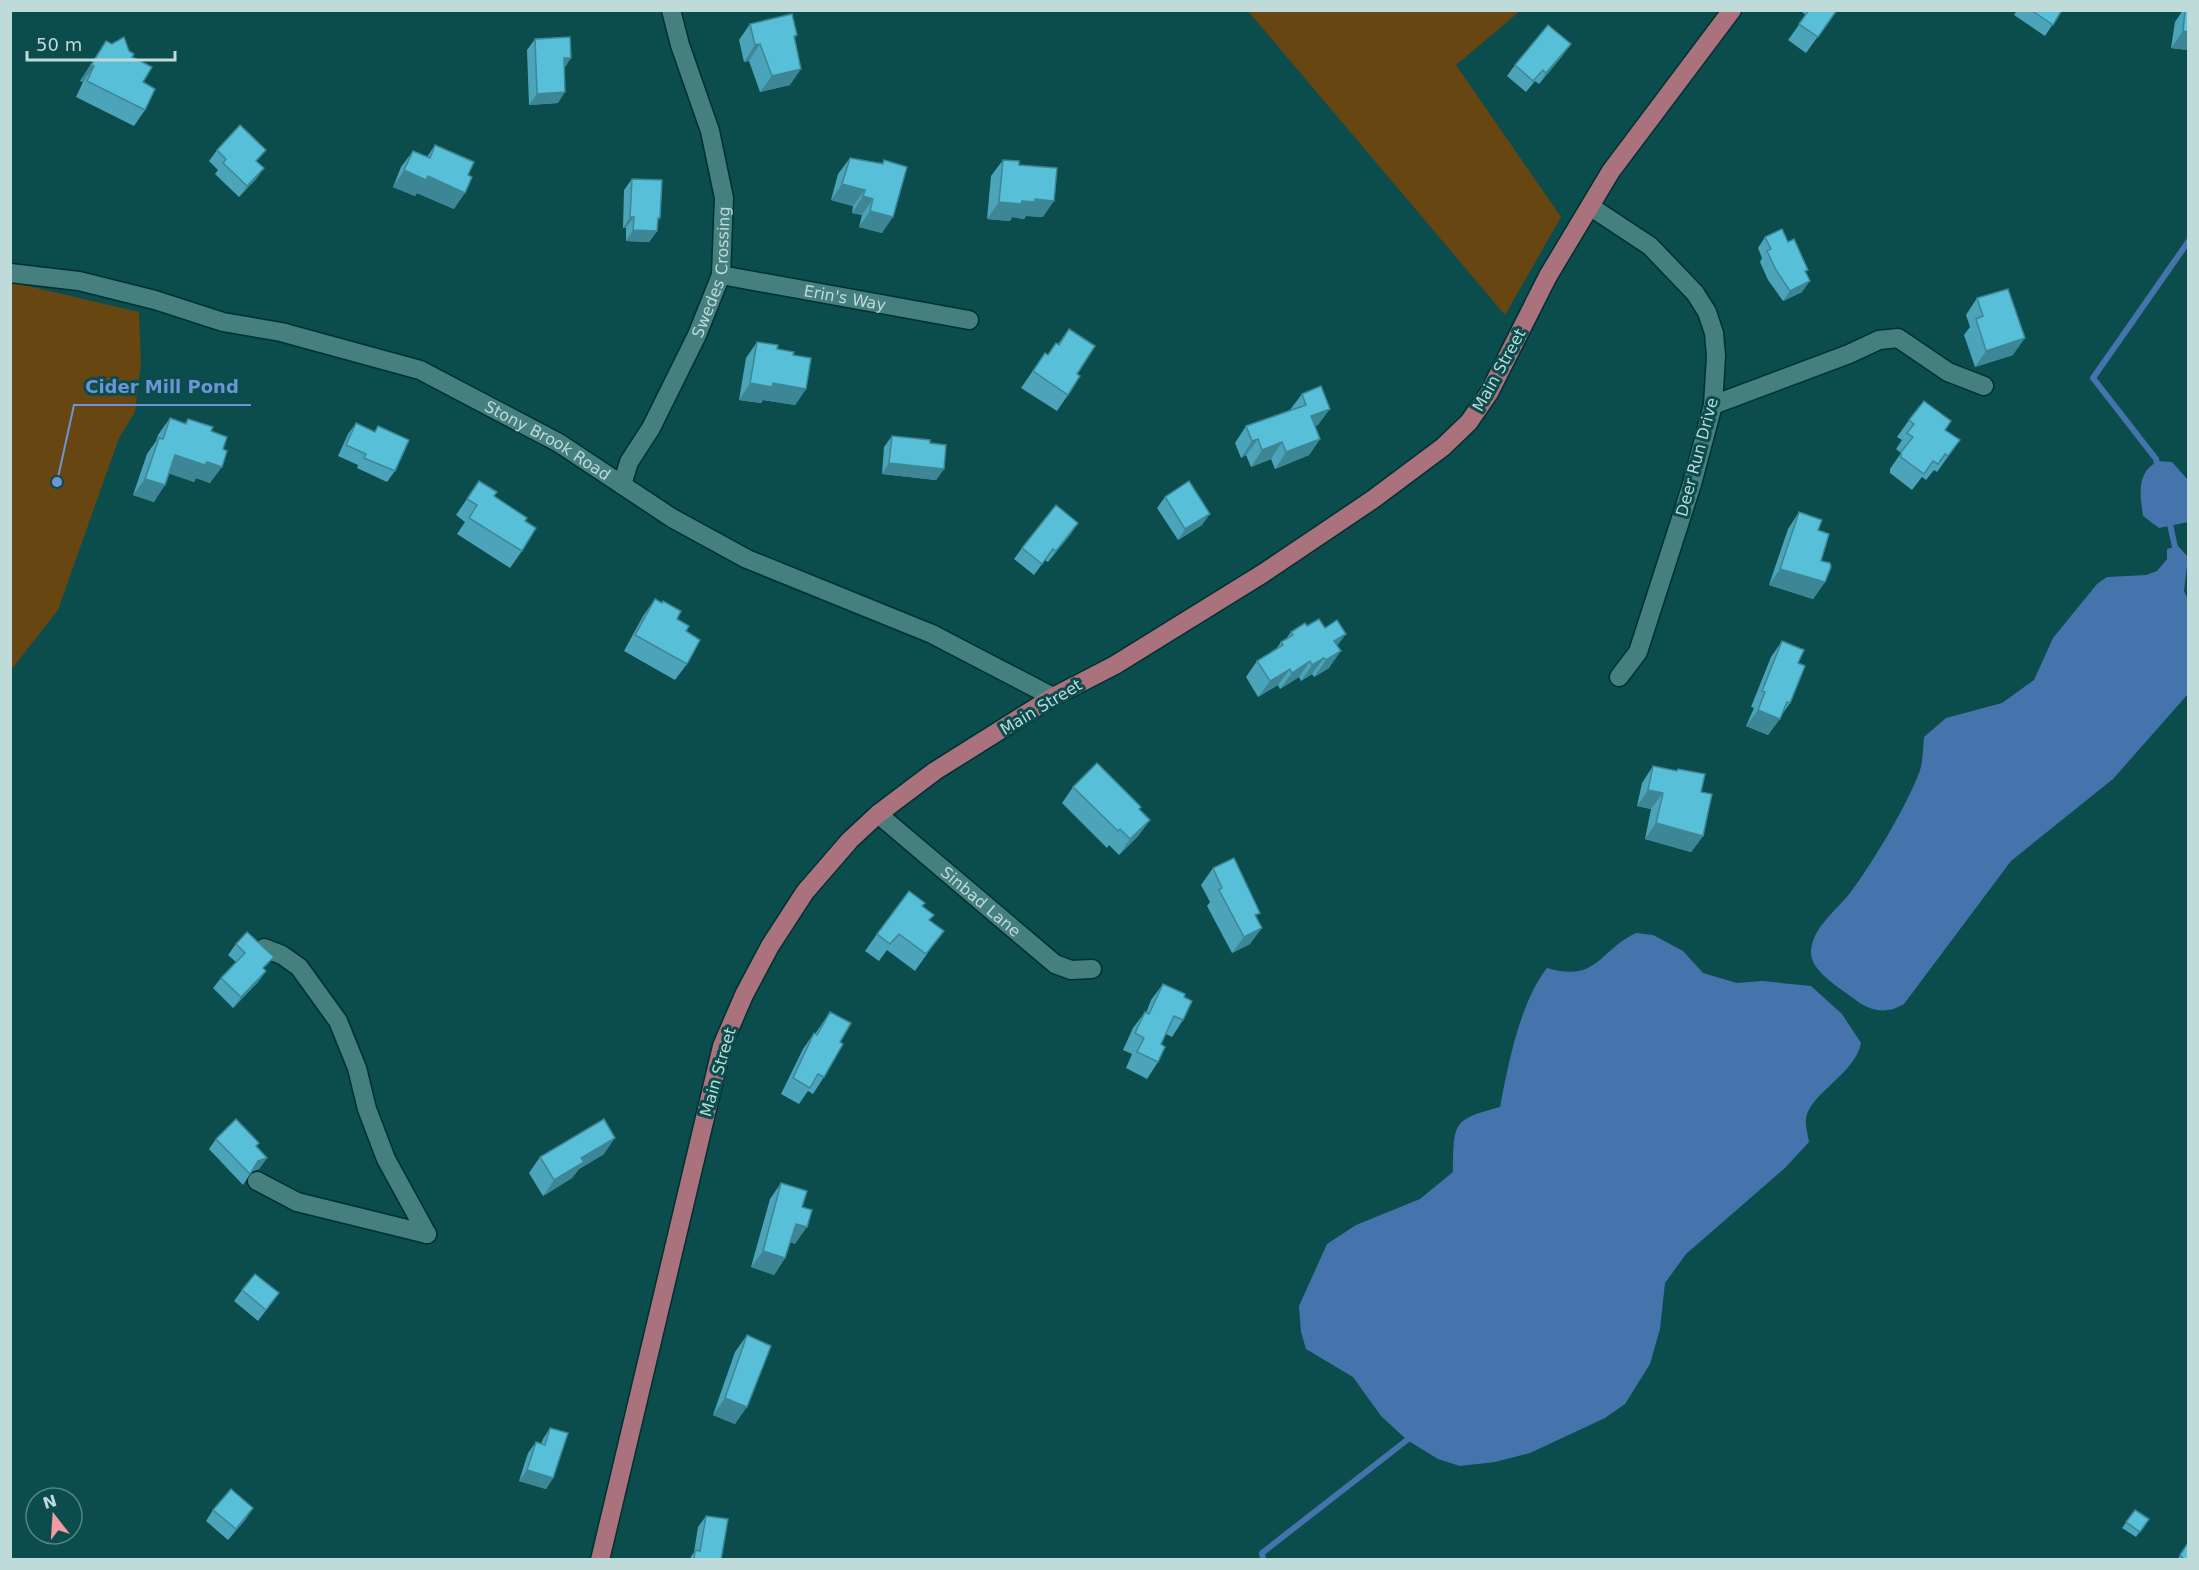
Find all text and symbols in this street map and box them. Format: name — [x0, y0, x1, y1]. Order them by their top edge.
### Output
scale bar — [27, 24, 176, 62]
text: 50 m — [36, 34, 82, 55]
street label: Swedes Crossing — [687, 206, 733, 340]
street label: Erin's Way — [802, 281, 888, 314]
street label: Main Street — [1468, 325, 1530, 415]
callout: Cider Mill Pond — [74, 369, 251, 405]
text: Cider Mill Pond — [85, 376, 239, 397]
street label: Stony Brook Road — [482, 396, 614, 484]
street label: Deer Run Drive — [1672, 396, 1722, 518]
street label: Main Street — [997, 675, 1085, 739]
street label: Sinbad Lane — [937, 862, 1025, 940]
street label: Main Street — [696, 1025, 740, 1119]
north arrow — [24, 1486, 84, 1546]
text: N — [41, 1491, 59, 1513]

